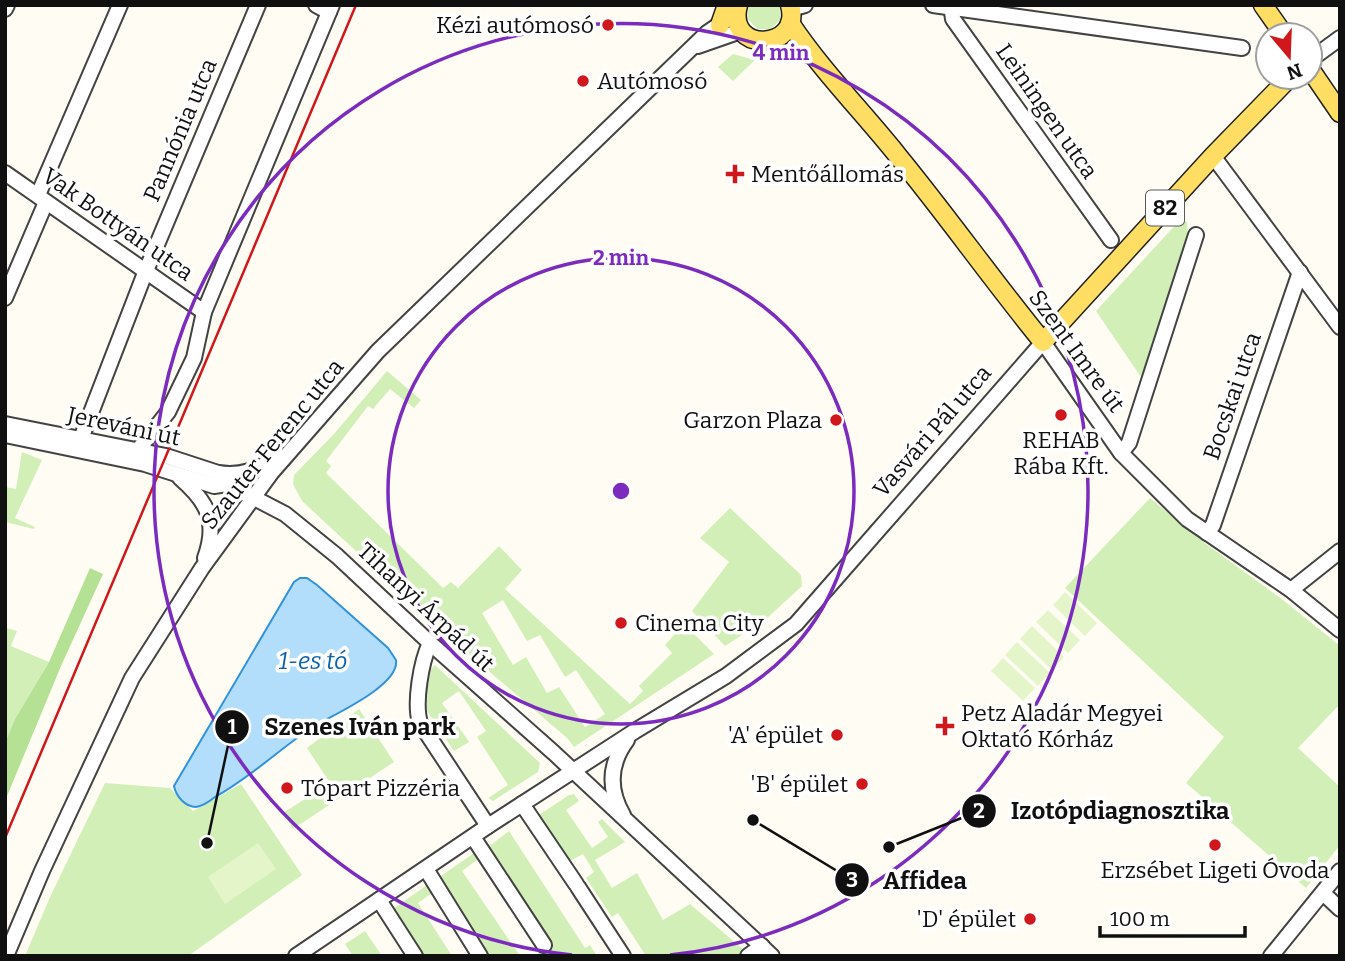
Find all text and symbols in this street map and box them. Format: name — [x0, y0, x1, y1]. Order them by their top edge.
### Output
place label: Kézi autómosó — [436, 11, 594, 39]
marker: Kézi autómosó — [600, 17, 616, 33]
north arrow — [1254, 21, 1324, 91]
street label: Leiningen utca — [990, 38, 1104, 184]
text: 4 min — [753, 40, 810, 66]
street label: Pannónia utca — [137, 54, 223, 206]
text: N — [1283, 58, 1305, 85]
place label: Autómosó — [597, 67, 708, 95]
marker: Autómosó — [575, 73, 591, 89]
place label: Mentőállomás — [751, 160, 904, 188]
street label: Vak Bottyán utca — [37, 161, 199, 287]
marker: Mentőállomás — [725, 164, 745, 184]
road number: 82 — [1146, 190, 1184, 226]
text: 2 min — [593, 245, 649, 271]
street label: Szent Imre út — [1023, 284, 1131, 418]
street label: Bocskai utca — [1197, 328, 1267, 464]
street label: Szauter Ferenc utca — [195, 353, 350, 535]
street label: Vasvári Pál utca — [867, 359, 997, 503]
street label: Jereváni út — [64, 400, 183, 452]
place label: Garzon Plaza — [683, 406, 822, 434]
marker: REHAB Rába Kft. — [1053, 407, 1069, 423]
marker: Garzon Plaza — [828, 412, 844, 428]
place label: REHAB Rába Kft. — [1013, 426, 1109, 480]
centre of rings — [609, 479, 633, 503]
street label: Tihanyi Árpád út — [352, 536, 500, 678]
place label: Cinema City — [635, 609, 764, 637]
marker: Cinema City — [613, 615, 629, 631]
water label: 1-es tó — [279, 647, 347, 675]
place label: Petz Aladár Megyei Oktató Kórház — [961, 699, 1163, 753]
callout: Szenes Iván park — [215, 705, 470, 750]
text: Szenes Iván park — [264, 713, 457, 741]
text: 1 — [227, 714, 237, 740]
marker: Petz Aladár Megyei Oktató Kórház — [935, 716, 955, 736]
place label: 'A' épület — [728, 721, 823, 749]
marker: 'A' épület — [829, 727, 845, 743]
place label: 'B' épület — [750, 770, 848, 798]
place label: Tópart Pizzéria — [301, 774, 460, 802]
marker: 'B' épület — [854, 776, 870, 792]
marker: Tópart Pizzéria — [279, 780, 295, 796]
callout: Izotópdiagnosztika — [962, 788, 1243, 833]
text: Izotópdiagnosztika — [1011, 797, 1230, 825]
text: 2 — [973, 798, 985, 824]
marker: Erzsébet Ligeti Óvoda — [1207, 837, 1223, 853]
place label: Erzsébet Ligeti Óvoda — [1100, 856, 1330, 884]
callout: Affidea — [835, 858, 981, 903]
text: 3 — [846, 867, 858, 893]
text: Affidea — [883, 867, 967, 895]
scale bar — [1100, 894, 1245, 938]
place label: 'D' épület — [917, 905, 1016, 933]
text: 100 m — [1110, 906, 1170, 932]
marker: 'D' épület — [1022, 911, 1038, 927]

